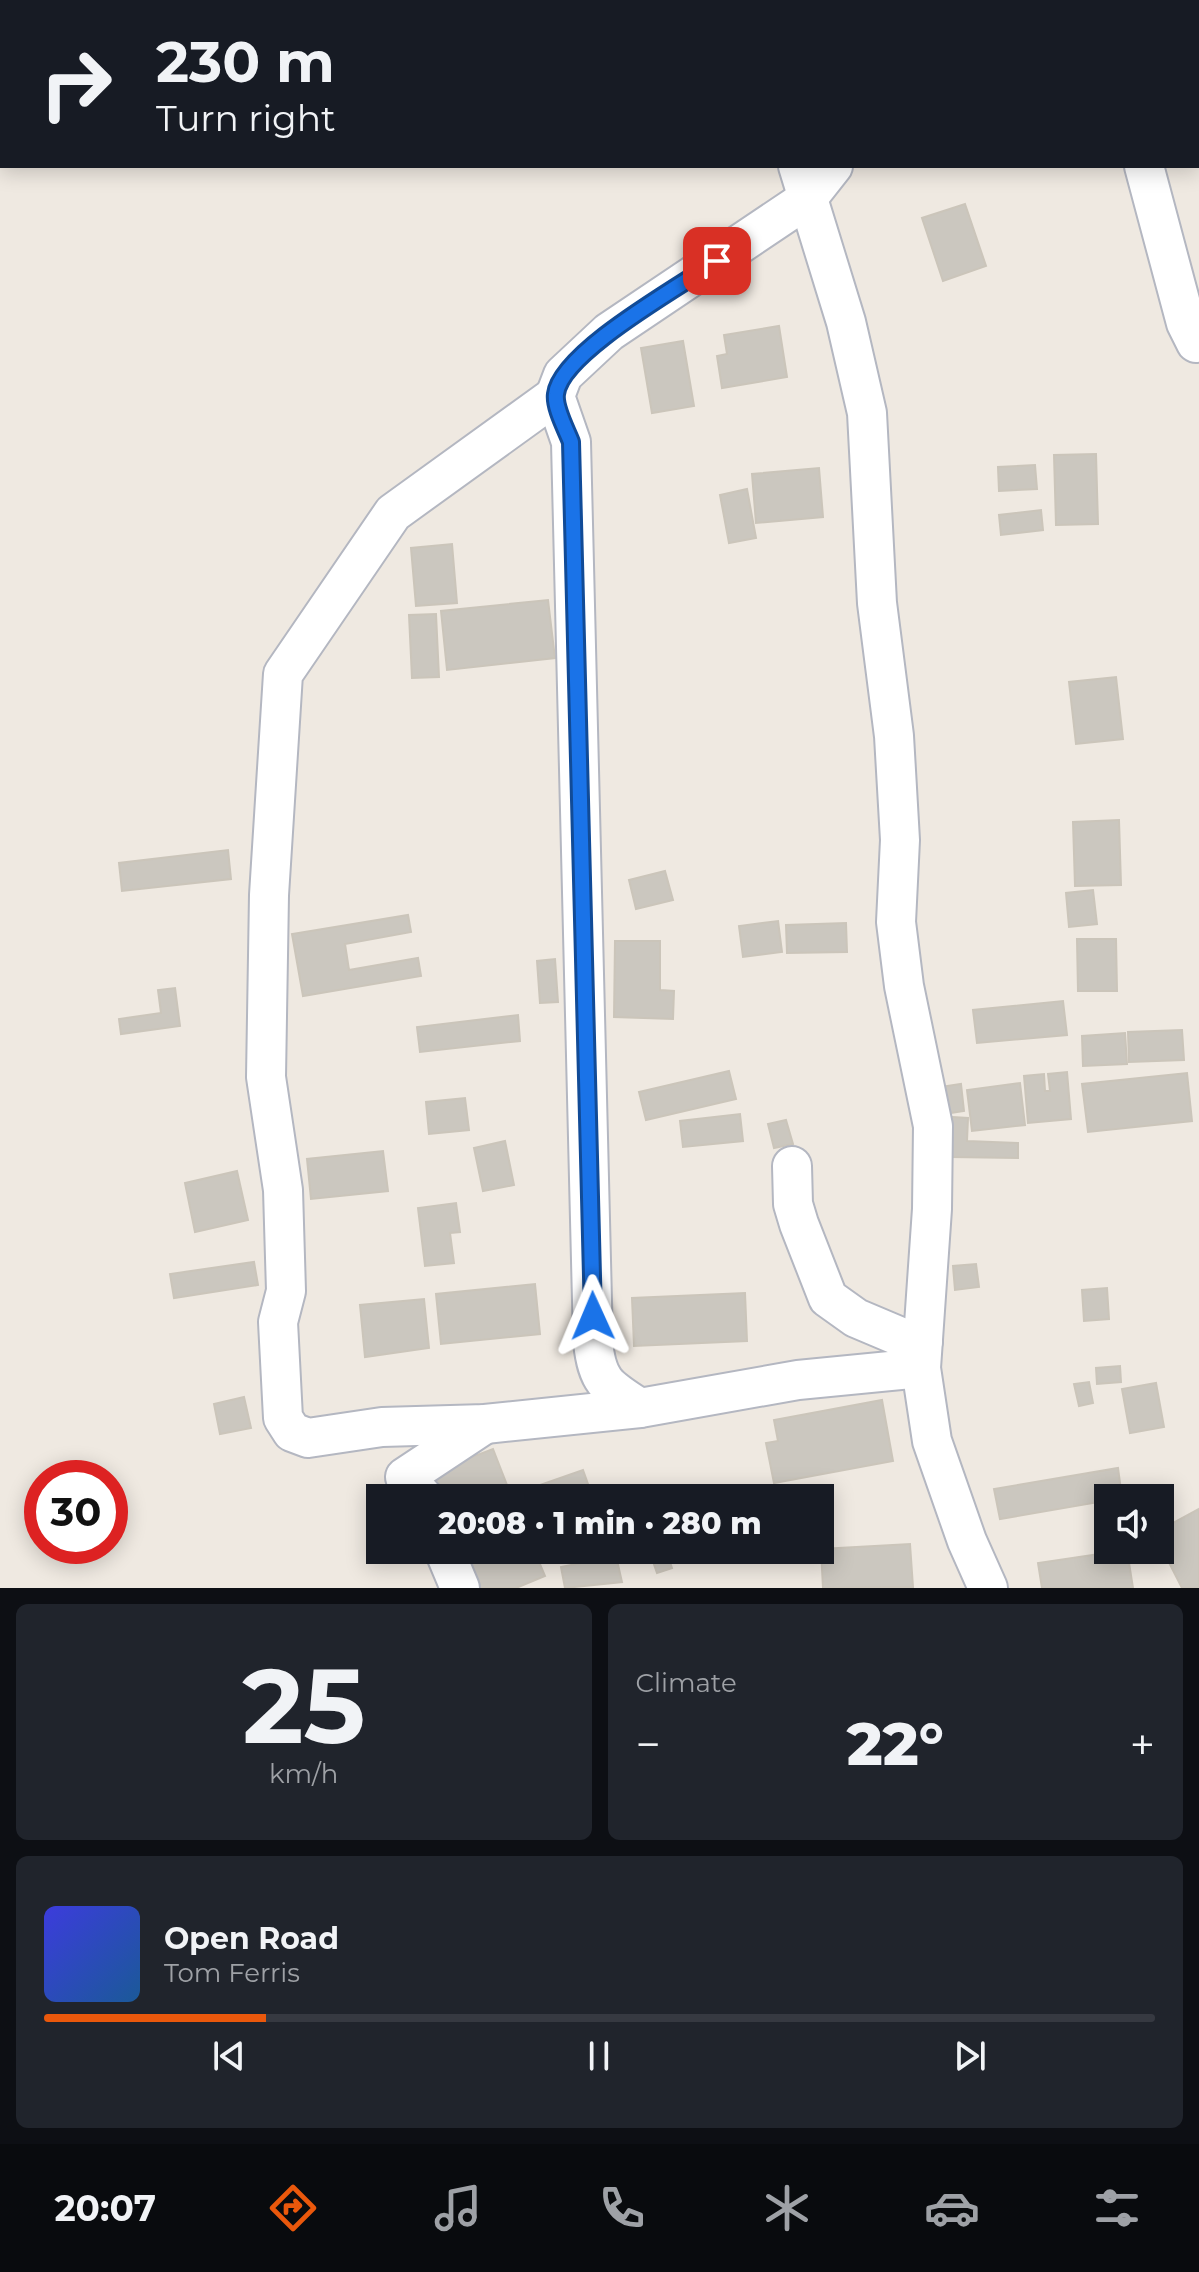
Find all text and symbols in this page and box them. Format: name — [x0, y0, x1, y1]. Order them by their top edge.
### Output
text: 230 m — [156, 28, 335, 96]
icon: right — [24, 32, 128, 136]
text: Turn right — [156, 96, 336, 140]
pin — [683, 227, 751, 295]
icon: arrive — [695, 239, 739, 283]
position arrow — [551, 1274, 635, 1358]
speed limit sign: 30 — [24, 1460, 128, 1564]
map controls — [1094, 1484, 1174, 1564]
button: sound — [1094, 1484, 1174, 1564]
text: 20:08 · 1 min · 280 m — [438, 1505, 762, 1542]
text: 25 — [242, 1642, 365, 1769]
text: Climate — [636, 1667, 737, 1699]
text: 22° — [847, 1707, 944, 1780]
text: − — [636, 1717, 661, 1771]
text: + — [1130, 1717, 1155, 1771]
text: km/h — [269, 1758, 338, 1790]
text: Open Road — [164, 1920, 339, 1957]
text: Tom Ferris — [164, 1957, 300, 1989]
icon: previous — [207, 2034, 251, 2078]
icon: pause — [577, 2034, 621, 2078]
icon: next — [948, 2034, 992, 2078]
icon: directions — [265, 2180, 321, 2236]
icon: music — [430, 2180, 486, 2236]
icon: phone — [594, 2180, 650, 2236]
icon: climate — [759, 2180, 815, 2236]
icon: car — [924, 2180, 980, 2236]
icon: filters — [1089, 2180, 1145, 2236]
text: 20:07 — [54, 2186, 156, 2230]

